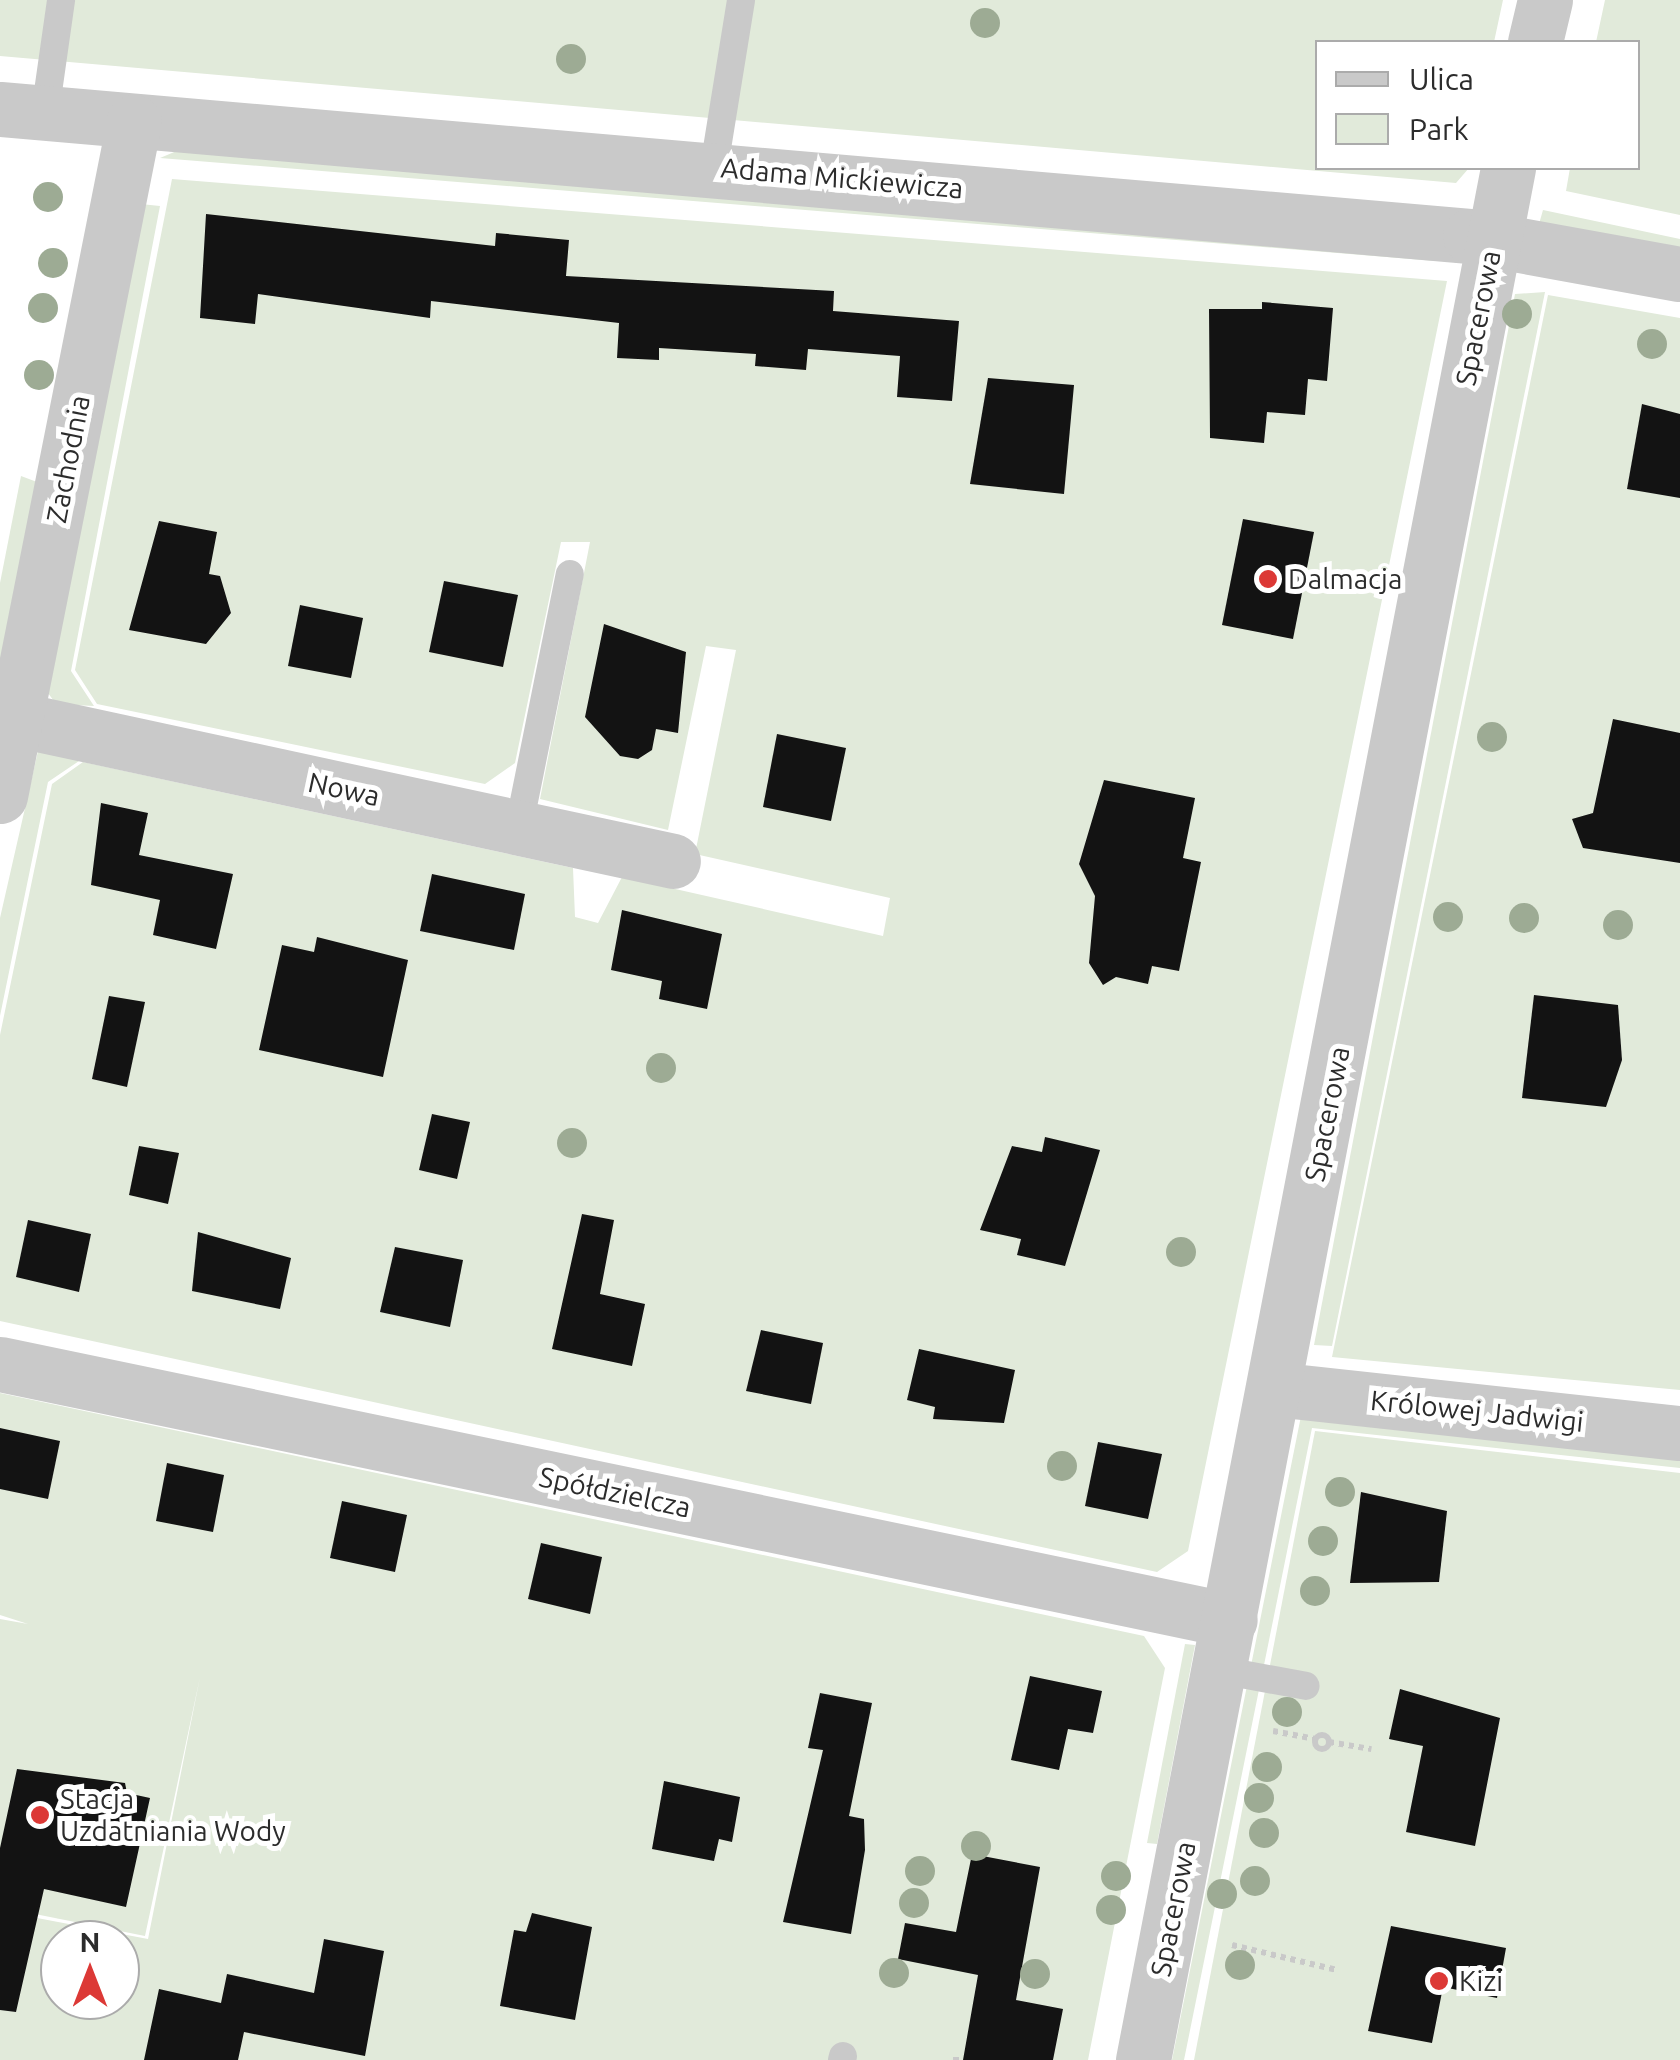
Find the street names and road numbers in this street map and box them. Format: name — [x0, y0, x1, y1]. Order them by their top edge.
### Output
street label: Adama Mickiewicza — [719, 151, 965, 205]
street label: Spacerowa — [1448, 248, 1508, 388]
street label: Zachodnia — [39, 392, 97, 526]
street label: Nowa — [305, 765, 383, 813]
street label: Spacerowa — [1297, 1044, 1357, 1184]
street label: Królowej Jadwigi — [1369, 1383, 1585, 1439]
street label: Spółdzielcza — [536, 1460, 694, 1524]
street label: Spacerowa — [1143, 1839, 1203, 1979]

